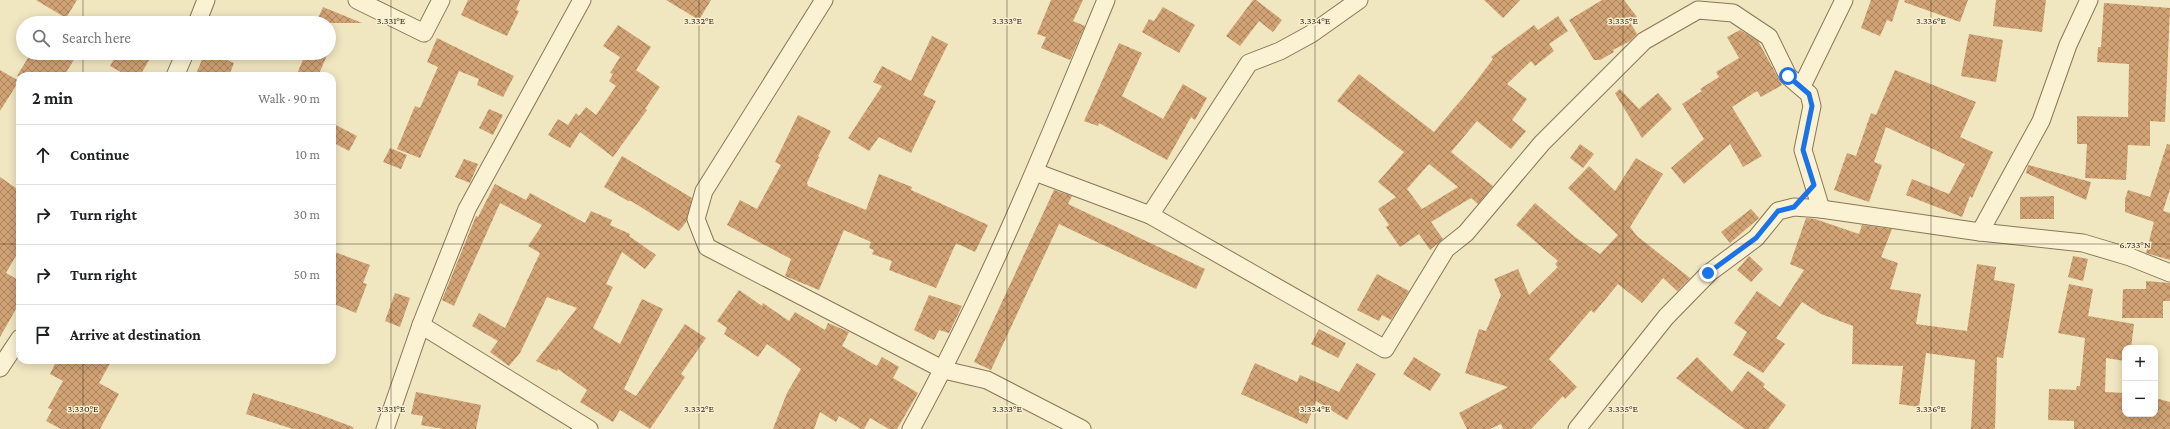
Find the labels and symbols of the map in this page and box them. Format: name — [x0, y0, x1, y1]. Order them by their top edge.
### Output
text: 3.331°E — [377, 15, 406, 26]
text: 3.332°E — [684, 15, 714, 26]
text: 3.333°E — [992, 15, 1023, 26]
text: 3.334°E — [1300, 15, 1331, 26]
text: 3.335°E — [1608, 15, 1639, 26]
text: 3.336°E — [1916, 15, 1947, 26]
route start — [1779, 67, 1797, 85]
text: 6.733°N — [2120, 239, 2151, 250]
route end — [1699, 264, 1717, 282]
text: 3.330°E — [68, 403, 99, 414]
text: 3.331°E — [377, 403, 406, 414]
text: 3.332°E — [684, 403, 714, 414]
text: 3.333°E — [992, 403, 1023, 414]
text: 3.334°E — [1300, 403, 1331, 414]
text: 3.335°E — [1608, 403, 1639, 414]
text: 3.336°E — [1916, 403, 1947, 414]

